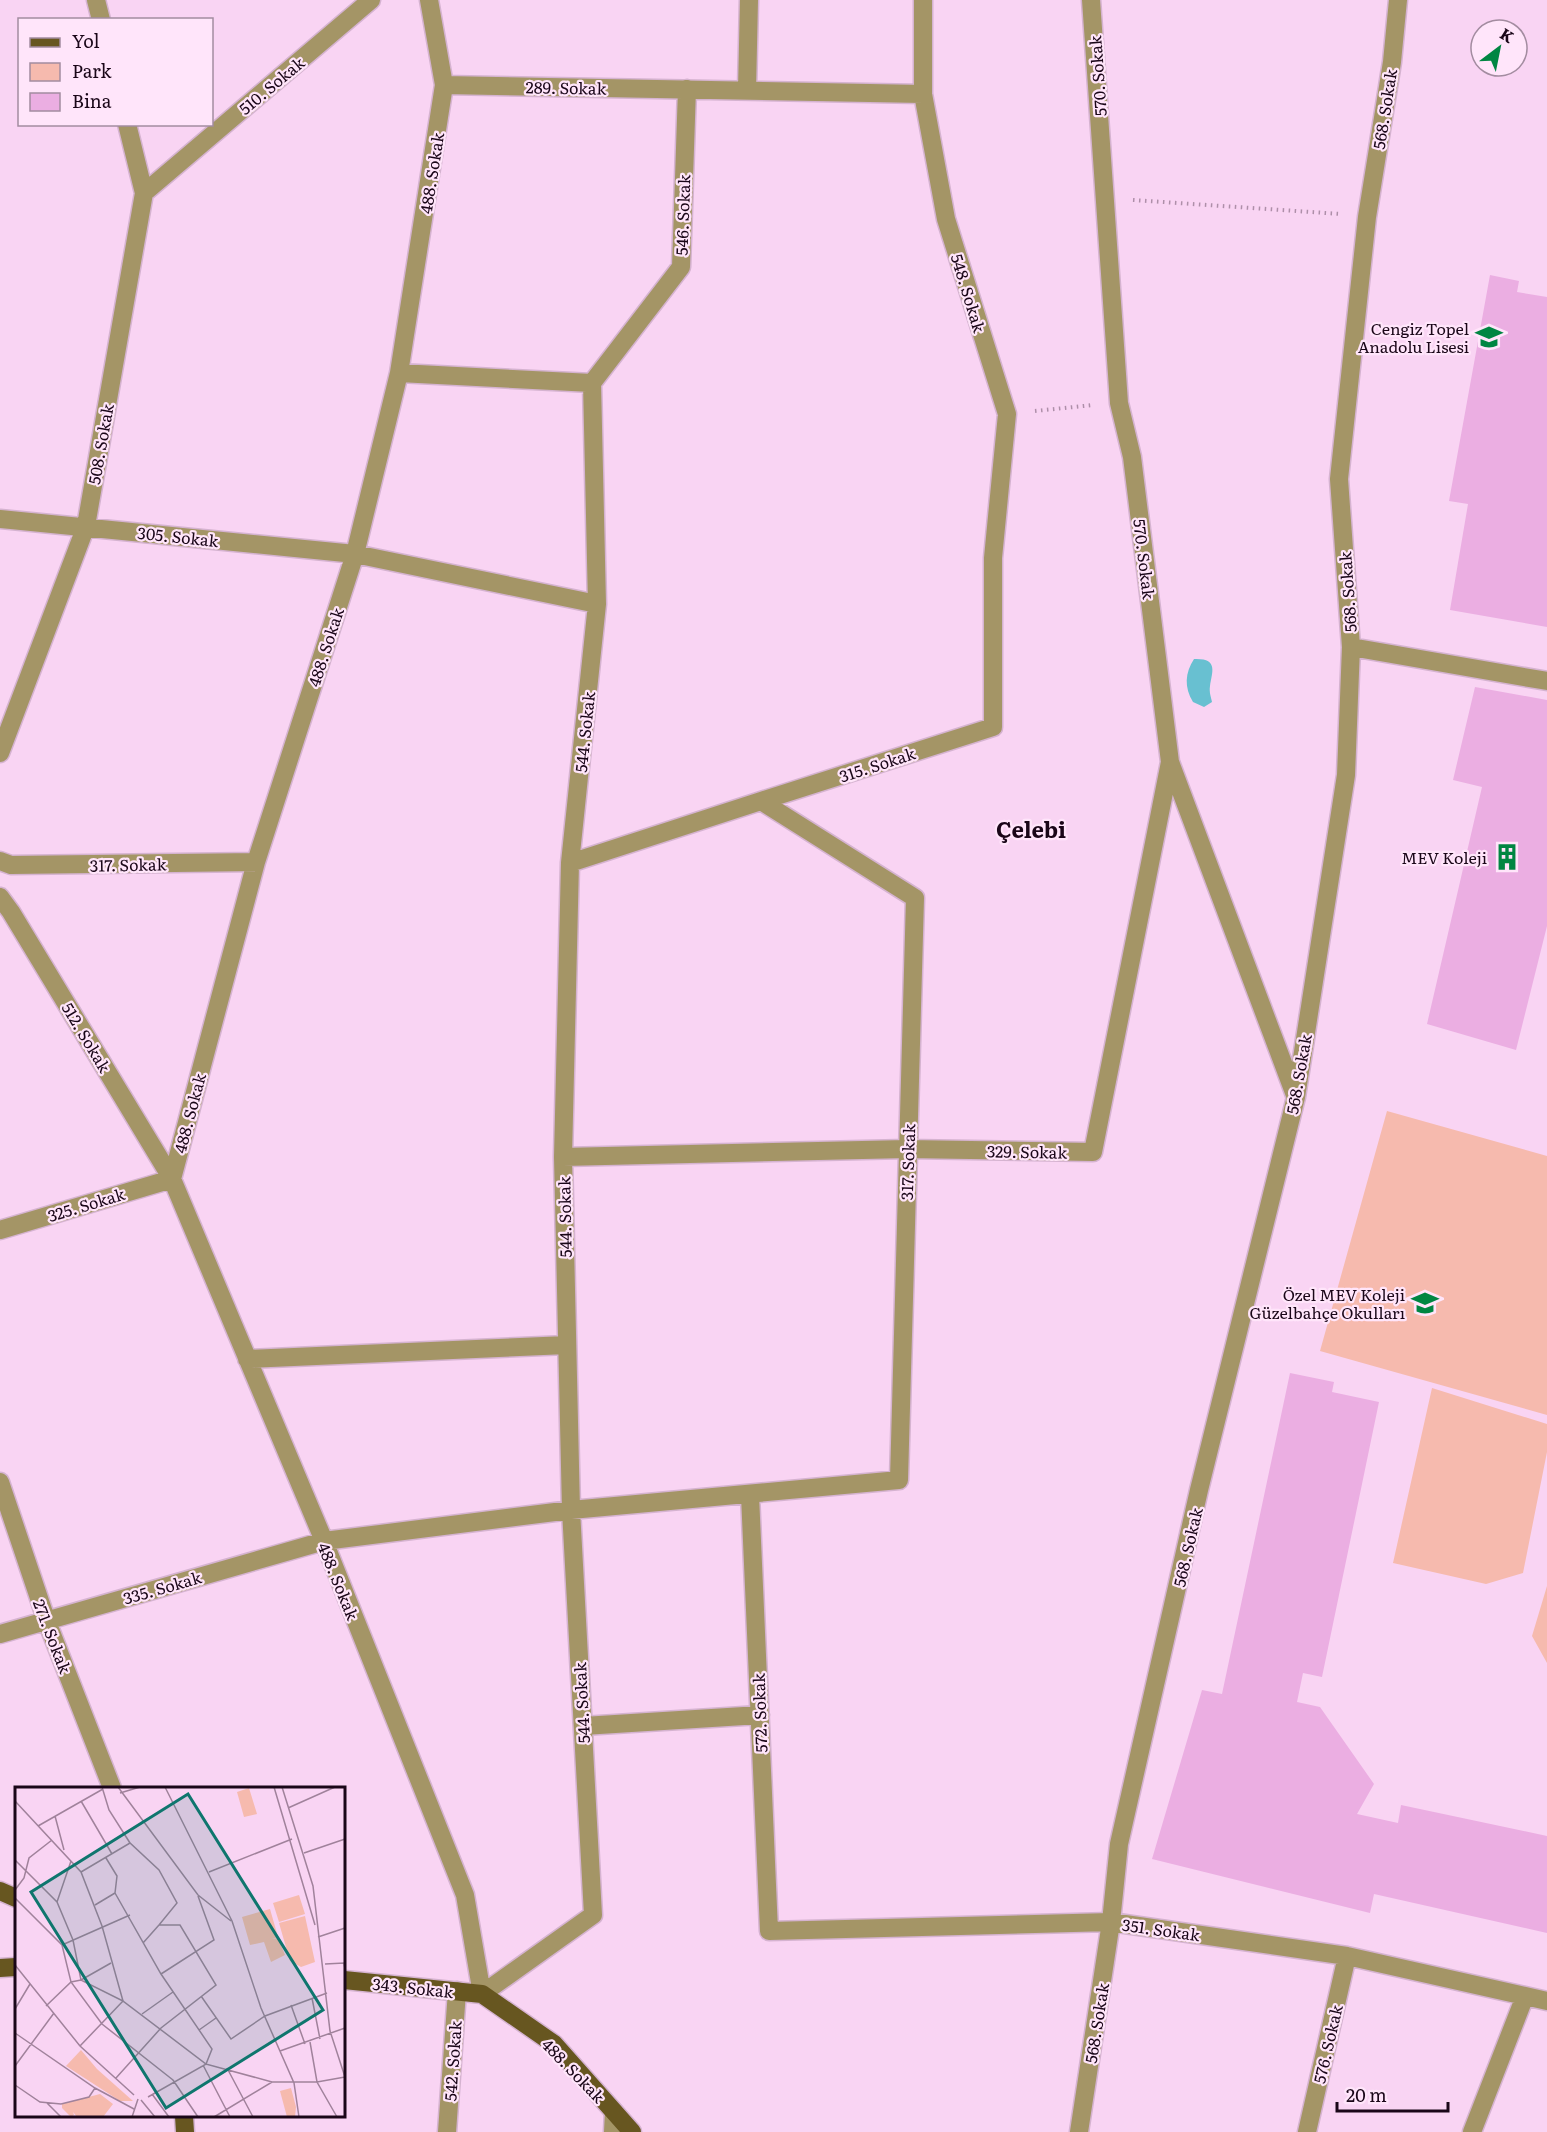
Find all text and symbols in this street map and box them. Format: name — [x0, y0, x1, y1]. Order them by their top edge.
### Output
legend — [18, 18, 213, 126]
north arrow — [1469, 18, 1529, 78]
text: K — [1496, 21, 1520, 48]
text: Yol — [72, 27, 100, 54]
street label: 570. Sokak — [1082, 35, 1112, 117]
street label: 510. Sokak — [233, 50, 309, 120]
text: Park — [72, 57, 113, 84]
street label: 568. Sokak — [1366, 67, 1402, 151]
street label: 289. Sokak — [525, 74, 607, 100]
text: Bina — [72, 87, 112, 114]
street label: 488. Sokak — [413, 130, 449, 215]
street label: 546. Sokak — [669, 174, 695, 256]
street label: 548. Sokak — [946, 251, 992, 336]
place label: Cengiz Topel Anadolu Lisesi — [1358, 316, 1469, 358]
school or university icon: Cengiz Topel Anadolu Lisesi — [1474, 322, 1504, 352]
street label: 508. Sokak — [81, 402, 119, 486]
street label: 570. Sokak — [1128, 517, 1162, 601]
street label: 305. Sokak — [136, 520, 220, 552]
street label: 568. Sokak — [1332, 551, 1362, 633]
street label: 488. Sokak — [301, 604, 349, 690]
street label: 544. Sokak — [568, 690, 600, 774]
street label: 315. Sokak — [836, 740, 918, 788]
district label: Çelebi — [996, 812, 1066, 845]
building icon: MEV Koleji — [1492, 842, 1522, 872]
place label: MEV Koleji — [1401, 845, 1487, 869]
street label: 317. Sokak — [90, 851, 167, 877]
street label: 512. Sokak — [57, 997, 118, 1077]
street label: 568. Sokak — [1279, 1032, 1317, 1116]
street label: 488. Sokak — [167, 1070, 211, 1156]
street label: 317. Sokak — [894, 1123, 920, 1201]
street label: 329. Sokak — [987, 1138, 1067, 1164]
street label: 544. Sokak — [551, 1176, 577, 1258]
street label: 325. Sokak — [44, 1181, 128, 1227]
place label: Özel MEV Koleji Güzelbahçe Okulları — [1250, 1282, 1405, 1324]
school or university icon: Özel MEV Koleji Güzelbahçe Okulları — [1410, 1288, 1440, 1318]
street label: 568. Sokak — [1166, 1505, 1208, 1589]
street label: 488. Sokak — [313, 1539, 366, 1624]
street label: 335. Sokak — [120, 1564, 204, 1610]
street label: 271. Sokak — [28, 1595, 78, 1677]
street label: 544. Sokak — [567, 1662, 595, 1744]
street label: 572. Sokak — [746, 1673, 772, 1753]
inset map — [15, 1787, 345, 2117]
street label: 351. Sokak — [1120, 1912, 1202, 1946]
street label: 343. Sokak — [371, 1971, 455, 2003]
street label: 568. Sokak — [1078, 1981, 1114, 2065]
street label: 576. Sokak — [1306, 2002, 1348, 2086]
street label: 542. Sokak — [437, 2020, 467, 2102]
street label: 488. Sokak — [537, 2032, 611, 2108]
scale bar — [1337, 2075, 1448, 2113]
text: 20 m — [1346, 2081, 1387, 2108]

